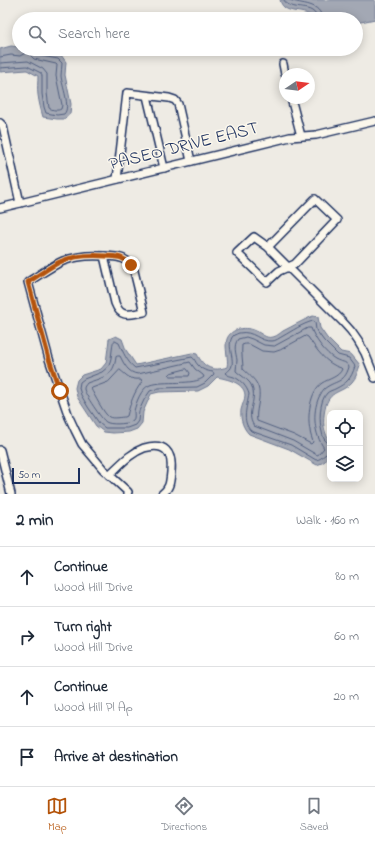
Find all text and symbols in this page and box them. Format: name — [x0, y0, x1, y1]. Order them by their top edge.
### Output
search box — [12, 12, 363, 56]
icon: search — [26, 23, 48, 45]
text: Search here — [58, 23, 130, 45]
north arrow — [279, 68, 315, 104]
street label: PASEO DRIVE EAST — [106, 116, 262, 178]
route end — [122, 256, 140, 274]
route start — [51, 382, 69, 400]
map controls — [327, 410, 363, 482]
button: locate — [327, 410, 363, 446]
button: layers — [327, 446, 363, 482]
scale bar — [12, 466, 80, 485]
text: 50 m — [18, 467, 40, 483]
text: 2 min — [16, 508, 53, 533]
text: Walk · 160 m — [296, 511, 359, 530]
text: Continue — [54, 556, 108, 578]
icon: ahead — [16, 566, 38, 588]
text: 80 m — [335, 567, 359, 586]
text: Wood Hill Drive — [54, 578, 133, 597]
text: Turn right — [54, 616, 112, 638]
icon: right — [16, 626, 38, 648]
text: 60 m — [334, 627, 359, 646]
text: Wood Hill Drive — [54, 638, 133, 657]
text: Continue — [54, 676, 108, 698]
icon: ahead — [16, 686, 38, 708]
text: 20 m — [334, 687, 359, 706]
text: Wood Hill Pl Ap — [54, 698, 133, 717]
icon: arrive — [16, 746, 38, 768]
text: Arrive at destination — [54, 746, 178, 768]
tab: Map — [46, 795, 68, 835]
tab: Directions — [161, 795, 207, 835]
tab: Saved — [300, 795, 329, 835]

